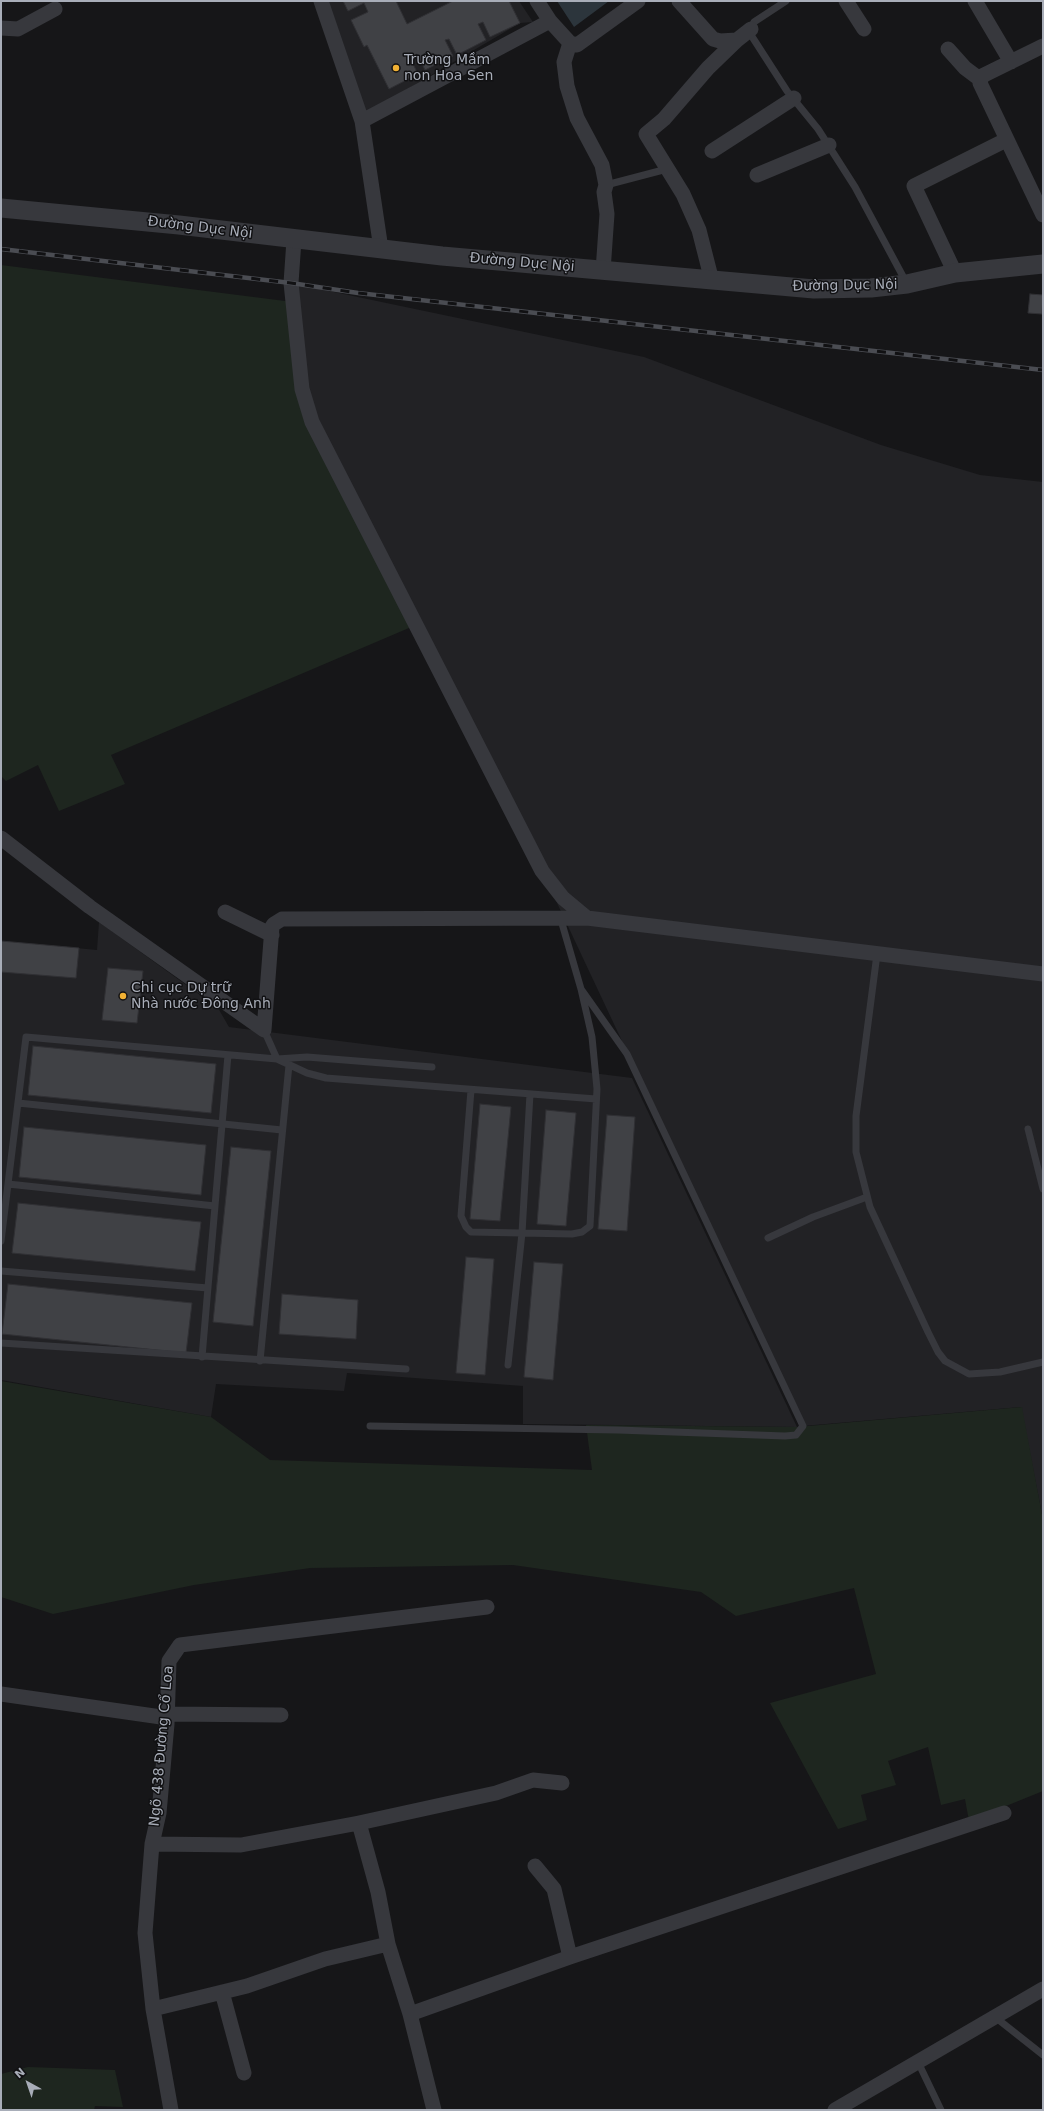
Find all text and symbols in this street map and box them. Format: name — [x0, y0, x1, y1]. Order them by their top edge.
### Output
place label: Trường Mầm non Hoa Sen — [404, 52, 493, 84]
marker: Trường Mầm non Hoa Sen — [391, 63, 401, 73]
street label: Đường Dục Nội — [147, 213, 253, 243]
street label: Đường Dục Nội — [469, 250, 575, 276]
street label: Đường Dục Nội — [792, 277, 898, 295]
place label: Chi cục Dự trữ Nhà nước Đông Anh — [131, 980, 271, 1012]
marker: Chi cục Dự trữ Nhà nước Đông Anh — [118, 991, 128, 1001]
street label: Ngõ 438 Đường Cổ Loa — [147, 1665, 177, 1827]
north arrow — [8, 2063, 48, 2103]
text: N — [12, 2065, 28, 2081]

